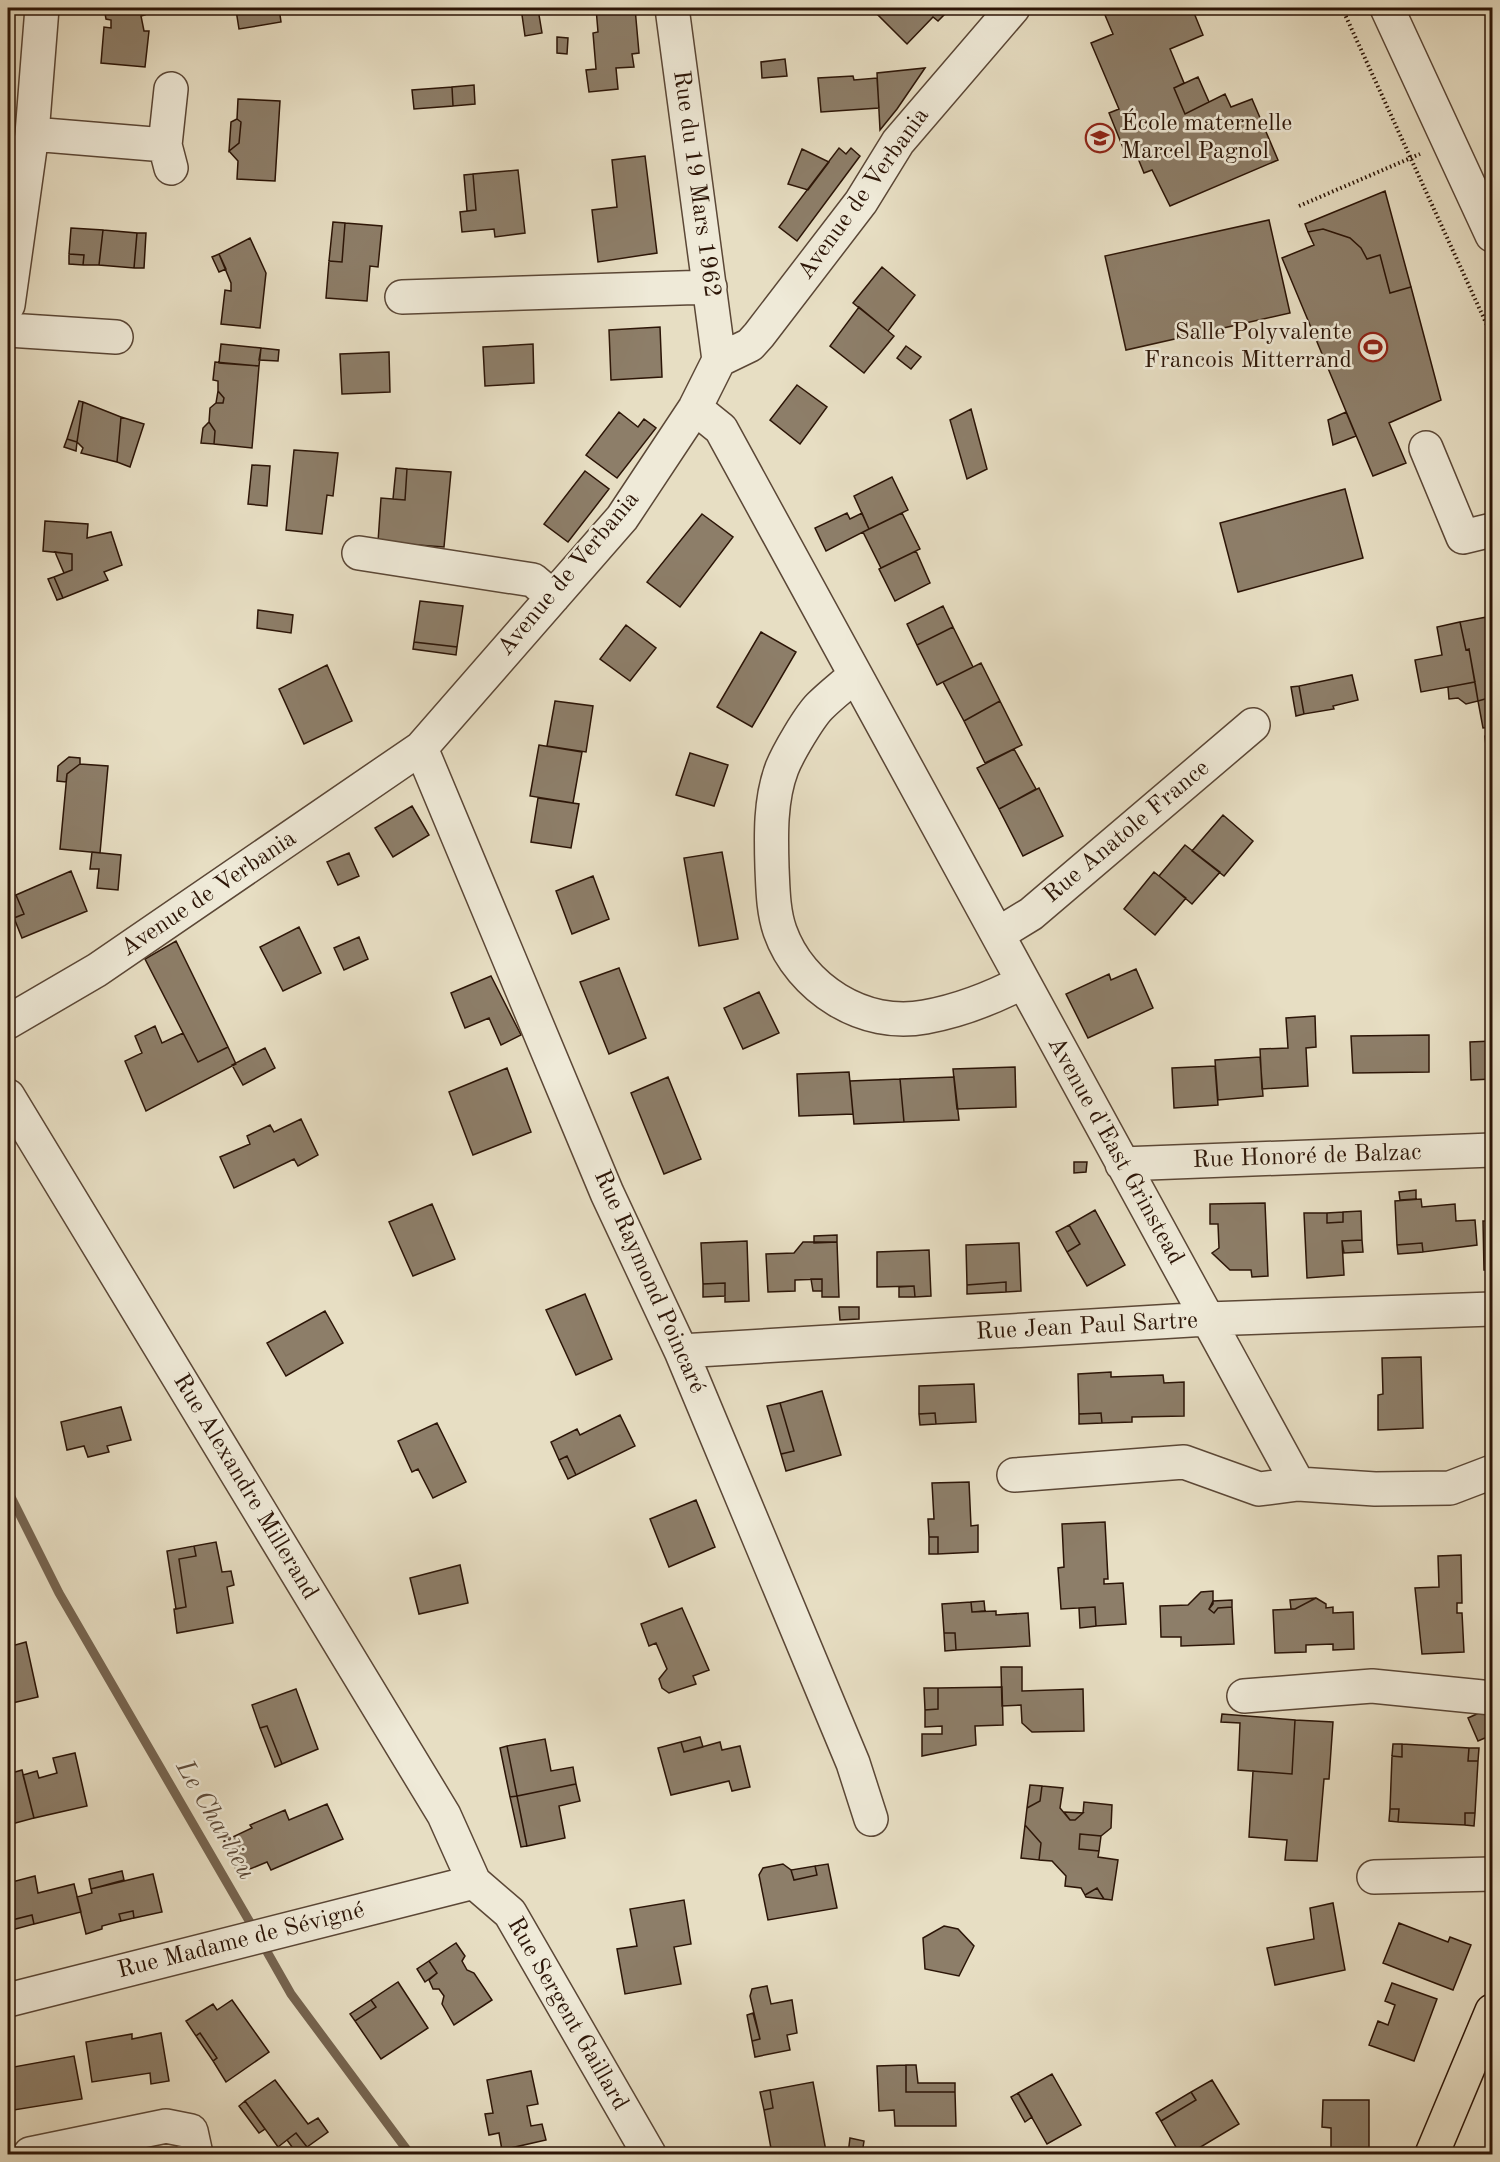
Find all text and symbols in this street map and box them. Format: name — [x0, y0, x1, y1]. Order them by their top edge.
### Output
street label: Rue du 19 Mars 1962 — [668, 69, 724, 299]
street label: Avenue de Verbania — [794, 104, 934, 284]
place label: École maternelle Marcel Pagnol — [1121, 108, 1292, 164]
school or university icon: École maternelle Marcel Pagnol — [1084, 122, 1116, 154]
place label: Salle Polyvalente Francois Mitterrand — [1144, 321, 1352, 373]
sports icon: Salle Polyvalente Francois Mitterrand — [1357, 331, 1389, 363]
street label: Avenue de Verbania — [494, 487, 644, 661]
street label: Rue Anatole France — [1040, 756, 1214, 908]
street label: Avenue de Verbania — [117, 826, 301, 961]
street label: Avenue d'East Grinstead — [1042, 1033, 1188, 1269]
street label: Rue Honoré de Balzac — [1192, 1141, 1422, 1173]
street label: Rue Raymond Poincaré — [589, 1167, 709, 1397]
street label: Rue Jean Paul Sartre — [975, 1309, 1199, 1345]
street label: Rue Alexandre Millerand — [168, 1370, 322, 1604]
water label: Le Charlieu — [170, 1755, 260, 1884]
street label: Rue Madame de Sévigné — [115, 1899, 367, 1983]
street label: Rue Sergent Gaillard — [502, 1913, 632, 2115]

